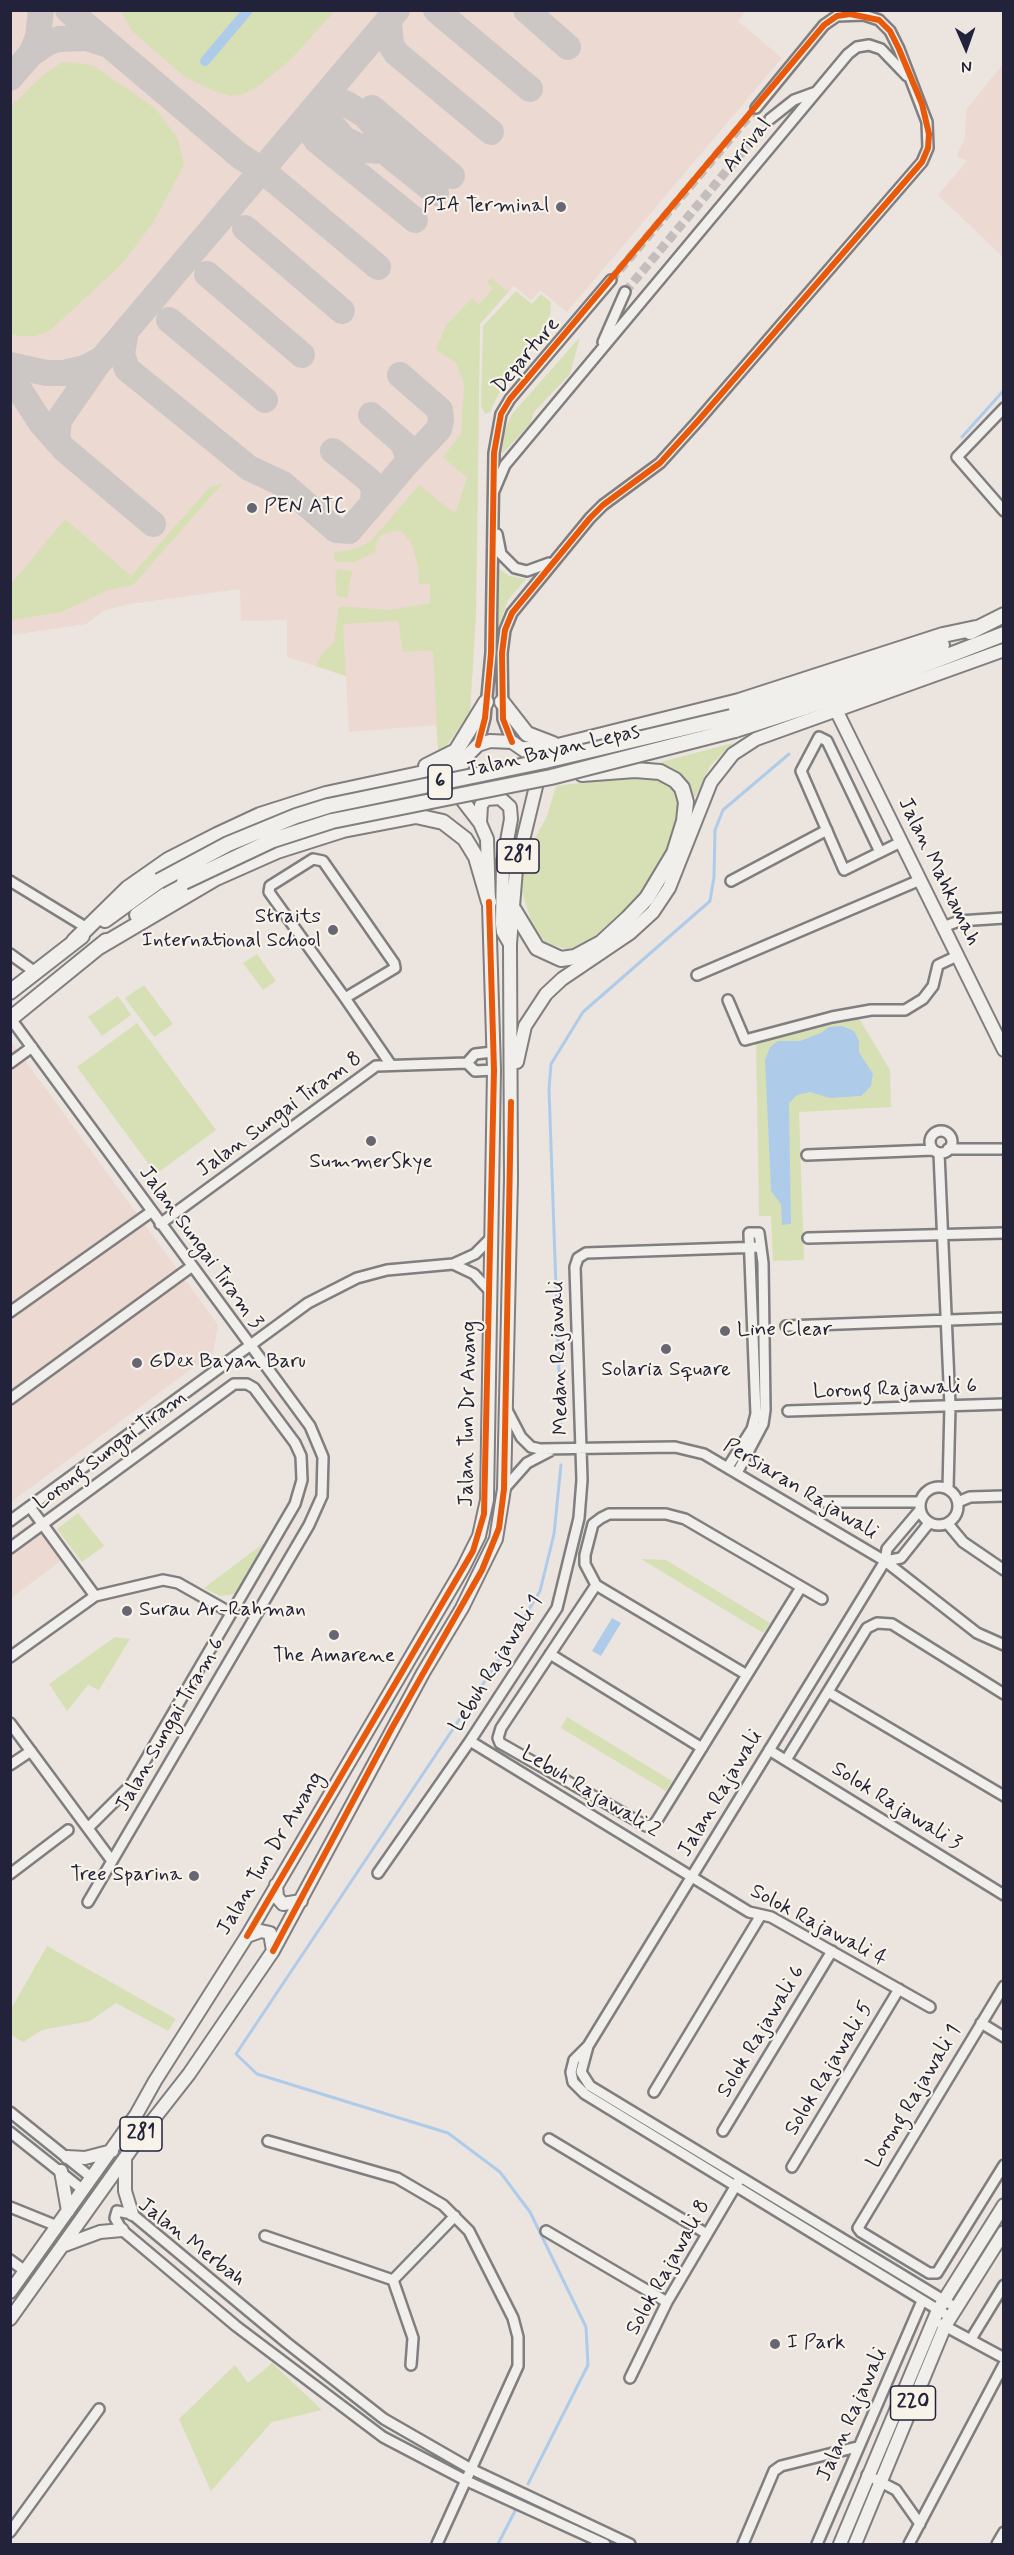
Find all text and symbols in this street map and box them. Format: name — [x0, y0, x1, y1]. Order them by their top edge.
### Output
north arrow — [936, 18, 996, 78]
text: N — [961, 56, 972, 77]
street label: Arrival — [718, 114, 778, 178]
place label: PIA Terminal — [423, 194, 549, 220]
marker: PIA Terminal — [554, 200, 568, 214]
street label: Departure — [488, 313, 566, 399]
place label: PEN ATC — [264, 495, 346, 521]
marker: PEN ATC — [245, 501, 259, 515]
street label: Jalan Bayan Lepas — [464, 720, 642, 784]
road number: 6 — [428, 765, 452, 799]
street label: Jalan Mahkamah — [891, 794, 985, 950]
road number: 281 — [497, 839, 539, 873]
place label: Straits International School — [142, 905, 321, 955]
marker: Straits International School — [326, 923, 340, 937]
street label: Jalan Sungai Tiram 8 — [193, 1047, 367, 1183]
marker: SummerSkye — [364, 1134, 378, 1148]
place label: SummerSkye — [309, 1150, 433, 1176]
street label: Jalan Sungai Tiram 3 — [132, 1162, 268, 1334]
street label: Medan Rajawali — [545, 1280, 575, 1436]
place label: Line Clear — [737, 1318, 832, 1344]
street label: Jalan Tun Dr Awang — [455, 1321, 483, 1507]
marker: Line Clear — [718, 1324, 732, 1338]
marker: Solaria Square — [659, 1342, 673, 1356]
place label: GDex Bayan Baru — [149, 1350, 306, 1376]
marker: GDex Bayan Baru — [130, 1356, 144, 1370]
place label: Solaria Square — [601, 1358, 731, 1384]
street label: Lorong Rajawali 6 — [813, 1375, 977, 1405]
street label: Lorong Sungai Tiram — [30, 1385, 192, 1517]
street label: Persiaran Rajawali — [718, 1434, 882, 1546]
street label: Lebuh Rajawali 1 — [445, 1591, 549, 1737]
place label: Surau Ar-Rahman — [139, 1598, 306, 1624]
marker: Surau Ar-Rahman — [120, 1604, 134, 1618]
marker: The Amarene — [327, 1628, 341, 1642]
street label: Jalan Sungai Tiram 6 — [111, 1634, 231, 1816]
place label: The Amarene — [273, 1644, 395, 1670]
street label: Jalan Rajawali — [673, 1726, 769, 1862]
street label: Lebuh Rajawali 2 — [516, 1742, 664, 1844]
street label: Solok Rajawali 3 — [826, 1757, 966, 1857]
street label: Jalan Tun Dr Awang — [212, 1768, 330, 1940]
place label: Tree Sparina — [70, 1863, 182, 1889]
marker: Tree Sparina — [187, 1869, 201, 1883]
street label: Solok Rajawali 4 — [745, 1879, 891, 1973]
street label: Solok Rajawali 6 — [713, 1961, 811, 2103]
street label: Solok Rajawali 5 — [780, 1998, 880, 2140]
street label: Lorong Rajawali 1 — [862, 2021, 968, 2173]
road number: 281 — [120, 2117, 162, 2151]
street label: Jalan Merbah — [132, 2193, 250, 2293]
street label: Solok Rajawali 8 — [621, 2196, 717, 2340]
place label: I Park — [787, 2331, 846, 2357]
marker: I Park — [768, 2337, 782, 2351]
street label: Jalan Rajawali — [812, 2344, 894, 2486]
road number: 220 — [890, 2386, 936, 2420]

